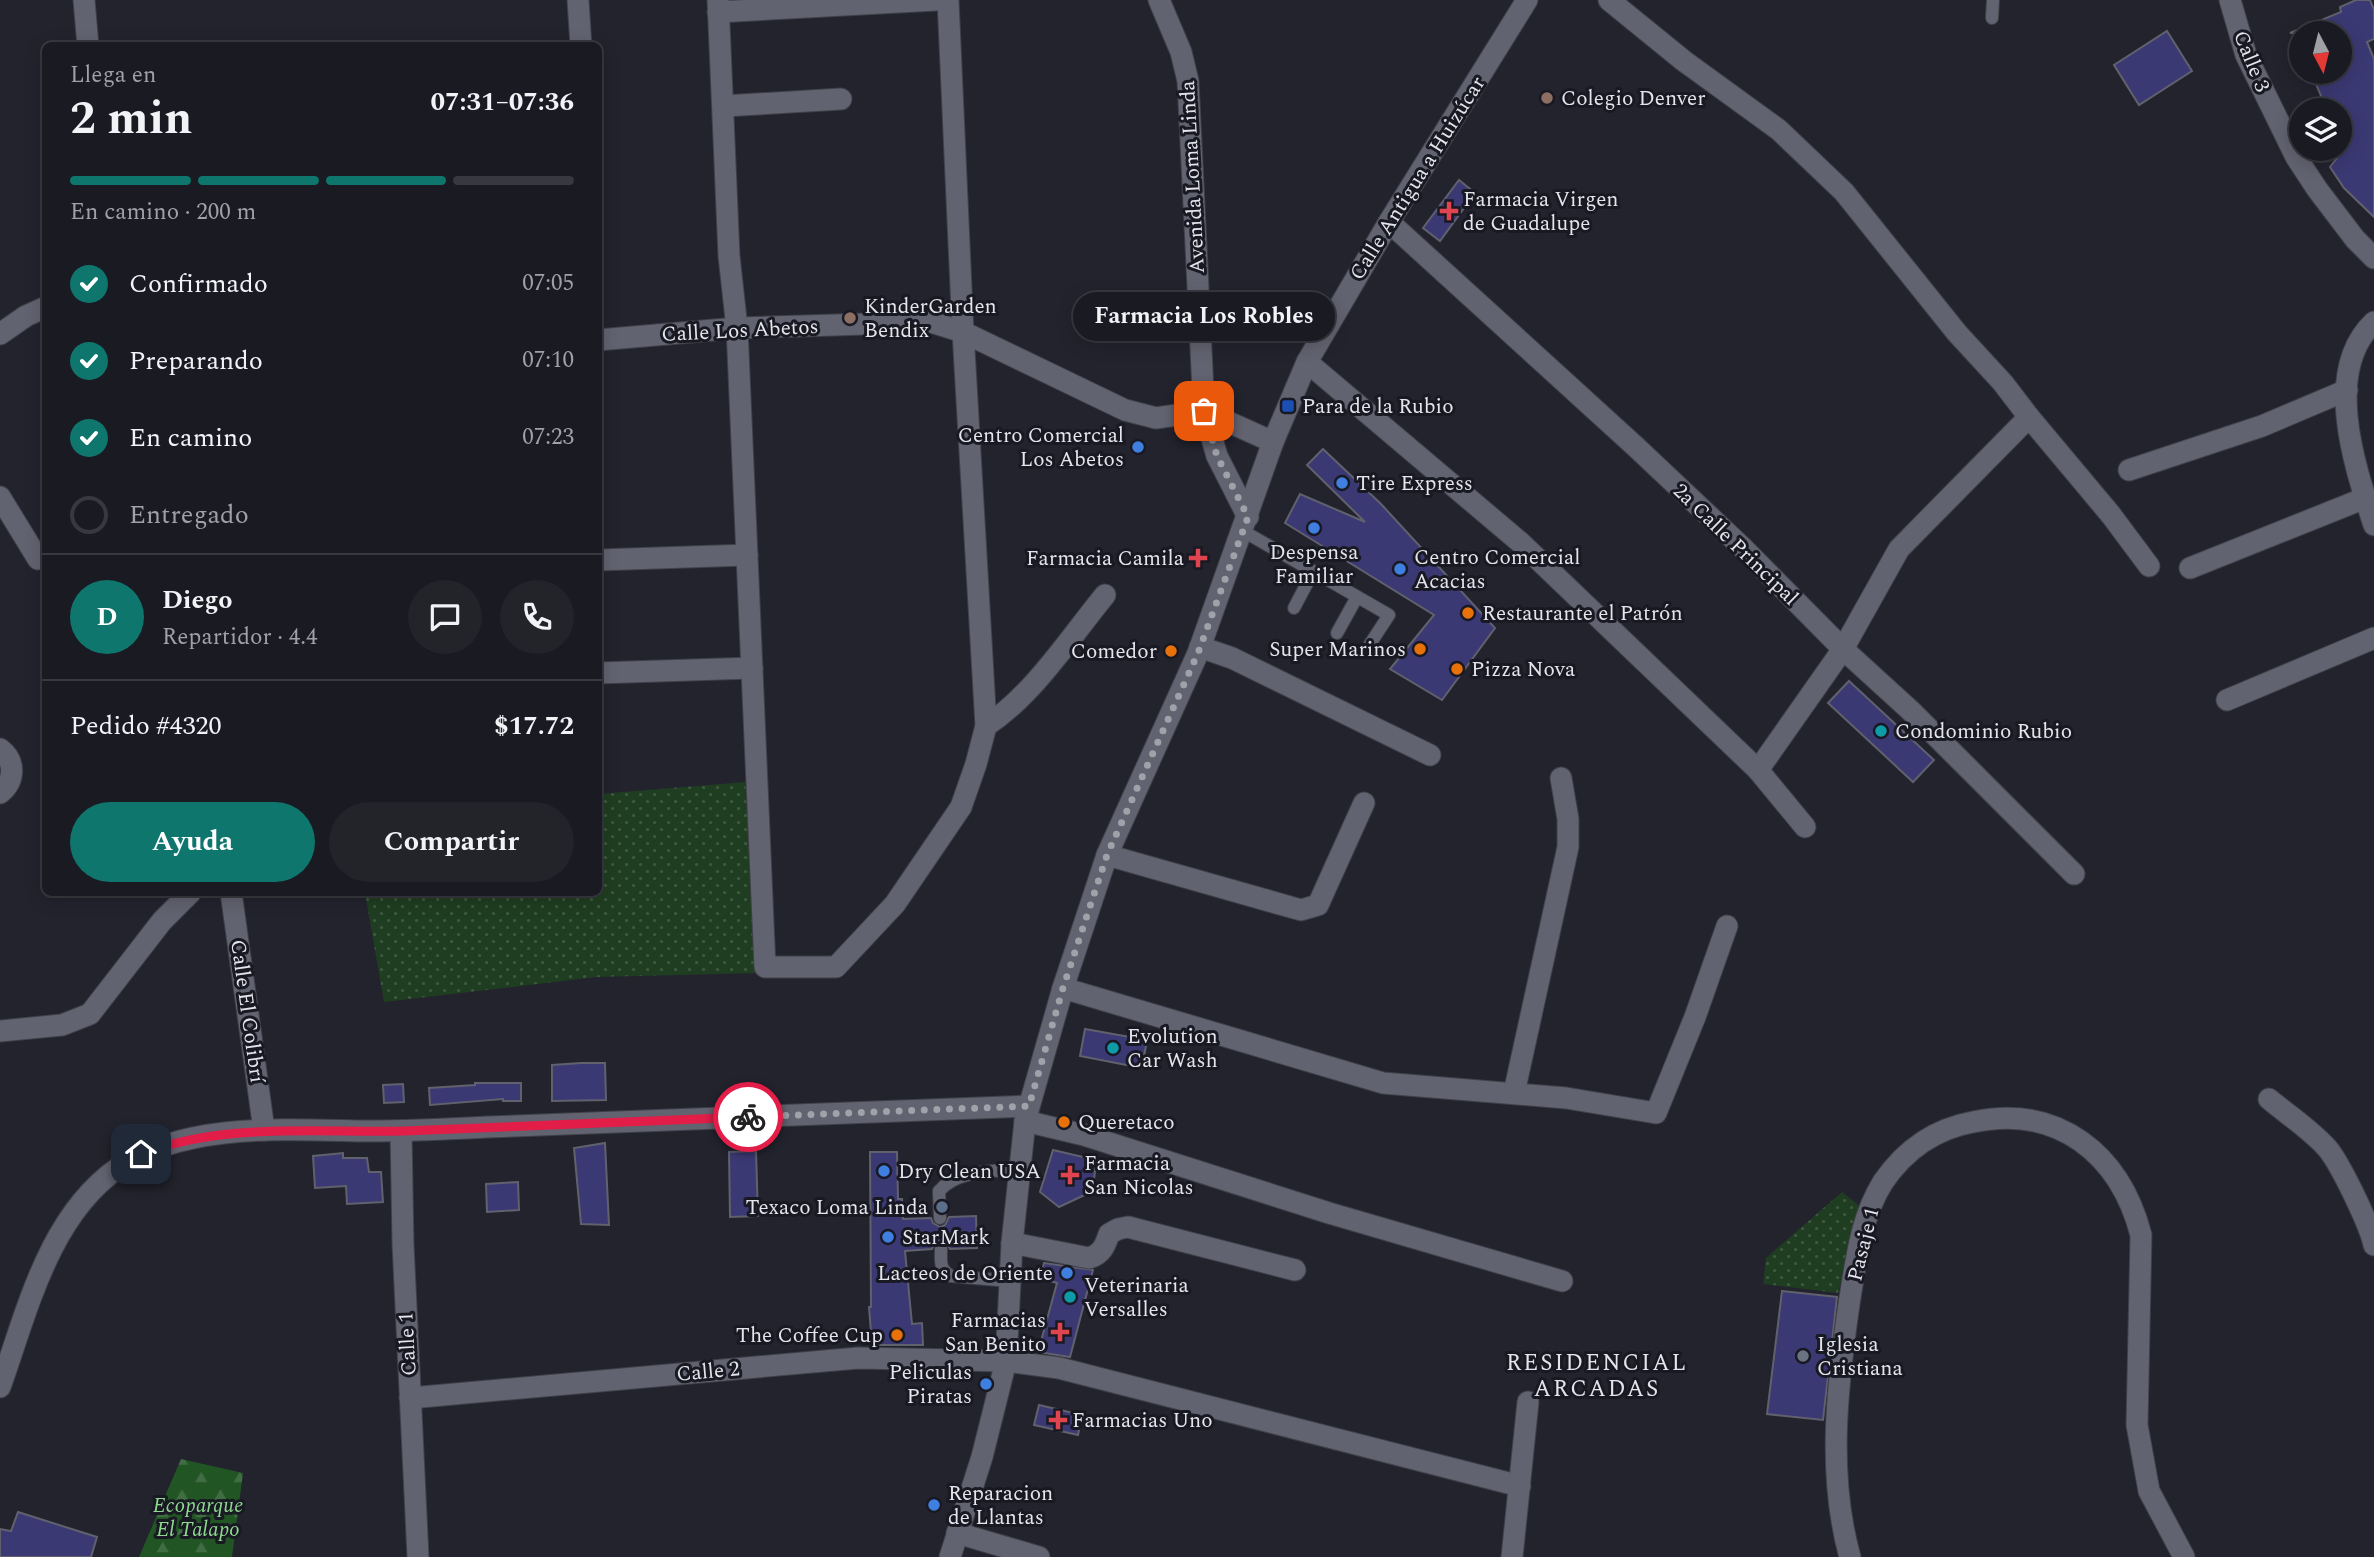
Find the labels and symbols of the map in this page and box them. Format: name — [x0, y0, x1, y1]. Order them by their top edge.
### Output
north arrow — [2289, 21, 2352, 84]
street label: Calle 3 — [2224, 26, 2278, 97]
street label: Calle Antigua a Huizúcar — [1342, 70, 1494, 287]
street label: Avenida Loma Linda — [1172, 79, 1214, 274]
place label: Colegio Denver — [1561, 83, 1706, 115]
marker: Colegio Denver — [1539, 90, 1555, 106]
place label: Farmacia Virgen de Guadalupe — [1463, 184, 1619, 240]
marker: Farmacia Virgen de Guadalupe — [1441, 203, 1457, 219]
place label: KinderGarden Bendix — [864, 291, 997, 347]
callout: Farmacia Los Robles — [1073, 292, 1335, 341]
marker: KinderGarden Bendix — [842, 310, 858, 326]
street label: Calle Los Abetos — [661, 311, 819, 351]
pin — [1174, 381, 1234, 441]
place label: Para de la Rubio — [1302, 391, 1454, 423]
marker: Para de la Rubio — [1280, 398, 1296, 414]
place label: Centro Comercial Los Abetos — [958, 420, 1124, 476]
marker: Centro Comercial Los Abetos — [1130, 439, 1146, 455]
place label: Tire Express — [1356, 468, 1473, 500]
marker: Tire Express — [1334, 475, 1350, 491]
street label: 2a Calle Principal — [1665, 476, 1806, 613]
marker: Despensa Familiar — [1306, 520, 1322, 536]
place label: Despensa Familiar — [1269, 537, 1359, 593]
place label: Centro Comercial Acacias — [1414, 542, 1580, 598]
place label: Farmacia Camila — [1026, 543, 1185, 575]
marker: Farmacia Camila — [1190, 550, 1206, 566]
marker: Centro Comercial Acacias — [1392, 561, 1408, 577]
place label: Restaurante el Patrón — [1482, 598, 1683, 630]
marker: Restaurante el Patrón — [1460, 605, 1476, 621]
place label: Super Marinos — [1269, 634, 1406, 666]
place label: Comedor — [1071, 636, 1157, 668]
marker: Super Marinos — [1412, 641, 1428, 657]
marker: Comedor — [1163, 643, 1179, 659]
place label: Pizza Nova — [1471, 654, 1576, 686]
marker: Pizza Nova — [1449, 661, 1465, 677]
place label: Condominio Rubio — [1895, 716, 2072, 748]
marker: Condominio Rubio — [1873, 723, 1889, 739]
street label: Calle El Colibrí — [221, 937, 273, 1086]
place label: Evolution Car Wash — [1127, 1021, 1218, 1077]
marker: Evolution Car Wash — [1105, 1040, 1121, 1056]
courier — [713, 1082, 783, 1152]
place label: Queretaco — [1078, 1107, 1175, 1139]
marker: Queretaco — [1056, 1114, 1072, 1130]
pin — [111, 1124, 171, 1184]
place label: Farmacia San Nicolas — [1084, 1148, 1194, 1204]
place label: Dry Clean USA — [898, 1156, 1041, 1188]
marker: Dry Clean USA — [876, 1163, 892, 1179]
marker: Farmacia San Nicolas — [1062, 1167, 1078, 1183]
place label: Texaco Loma Linda — [745, 1192, 929, 1224]
marker: Texaco Loma Linda — [934, 1199, 950, 1215]
street label: Pasaje 1 — [1839, 1204, 1889, 1285]
place label: StarMark — [902, 1222, 990, 1254]
marker: StarMark — [880, 1229, 896, 1245]
place label: Lacteos de Oriente — [877, 1258, 1053, 1290]
marker: Lacteos de Oriente — [1059, 1265, 1075, 1281]
place label: Veterinaria Versalles — [1084, 1270, 1189, 1326]
marker: Veterinaria Versalles — [1062, 1289, 1078, 1305]
place label: Farmacias San Benito — [945, 1305, 1046, 1361]
street label: Calle 1 — [390, 1311, 426, 1377]
place label: The Coffee Cup — [736, 1320, 883, 1352]
marker: Farmacias San Benito — [1052, 1324, 1068, 1340]
marker: The Coffee Cup — [889, 1327, 905, 1343]
place label: Iglesia Cristiana — [1817, 1329, 1903, 1385]
district label: RESIDENCIAL ARCADAS — [1506, 1346, 1688, 1407]
marker: Iglesia Cristiana — [1795, 1348, 1811, 1364]
street label: Calle 2 — [675, 1353, 741, 1391]
place label: Peliculas Piratas — [889, 1357, 972, 1413]
marker: Peliculas Piratas — [978, 1376, 994, 1392]
place label: Farmacias Uno — [1072, 1405, 1213, 1437]
marker: Farmacias Uno — [1050, 1412, 1066, 1428]
place label: Reparacion de Llantas — [948, 1478, 1053, 1534]
park label: Ecoparque El Talapo — [153, 1490, 243, 1546]
marker: Reparacion de Llantas — [926, 1497, 942, 1513]

